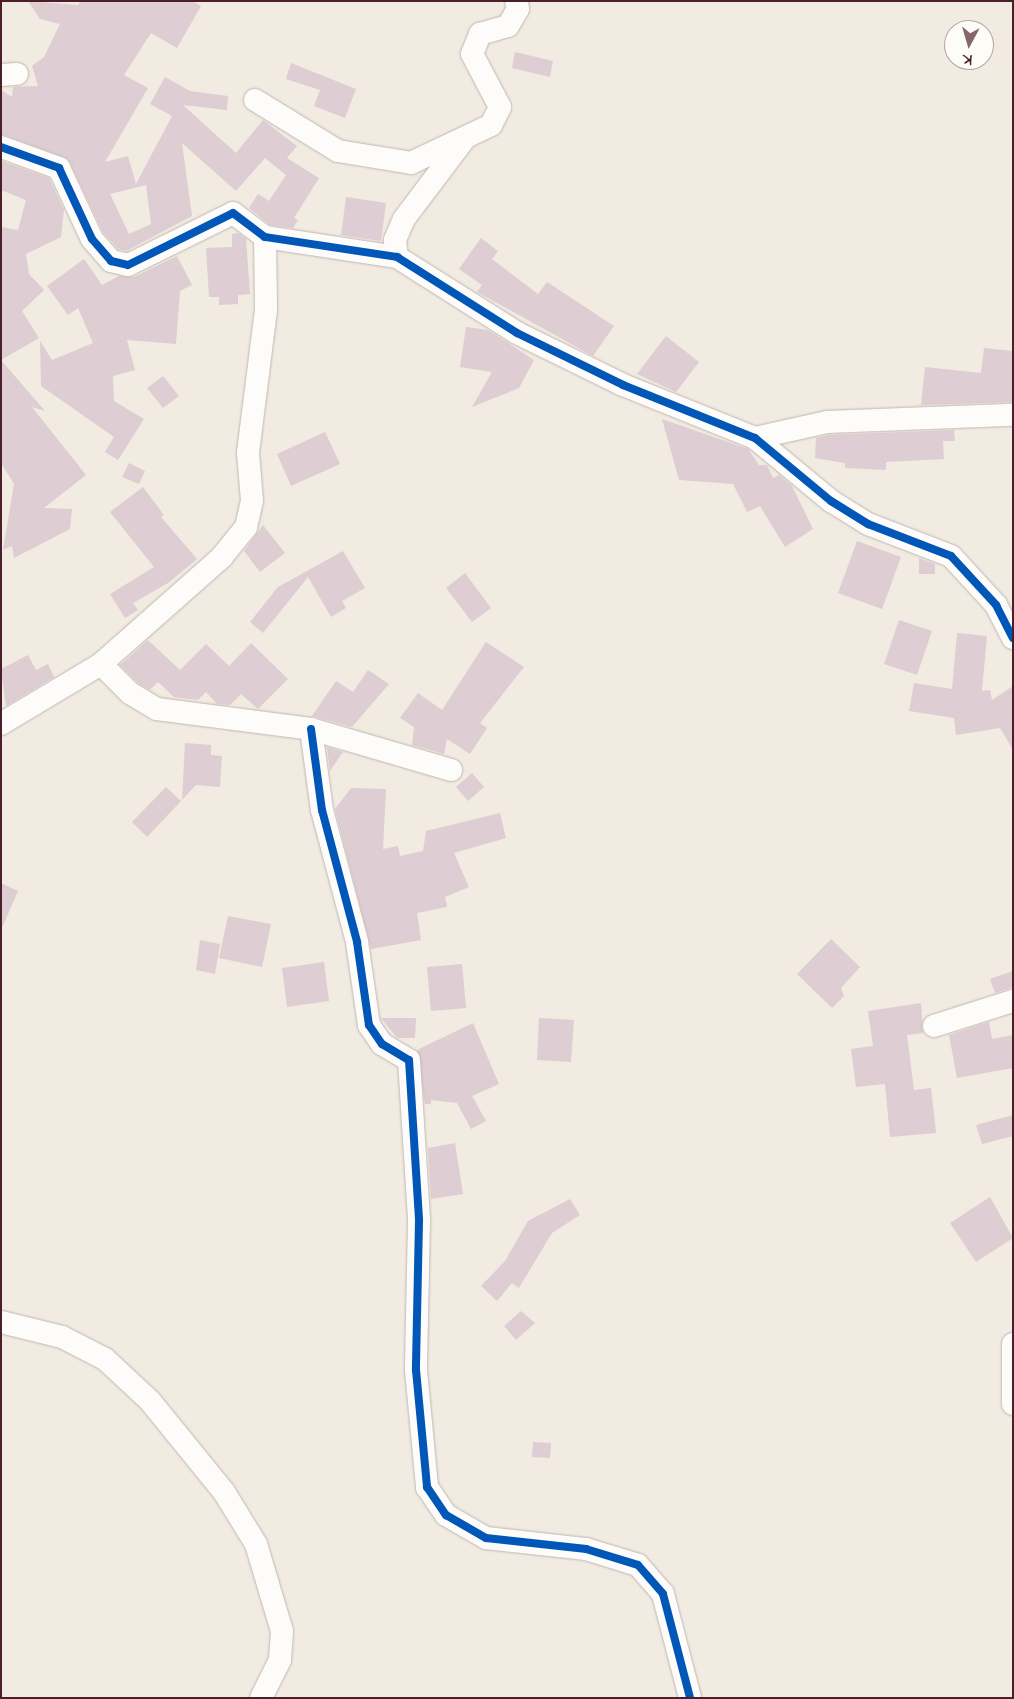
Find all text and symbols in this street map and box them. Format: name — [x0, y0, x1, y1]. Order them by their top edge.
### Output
north arrow — [944, 20, 994, 70]
text: K — [962, 49, 973, 68]

